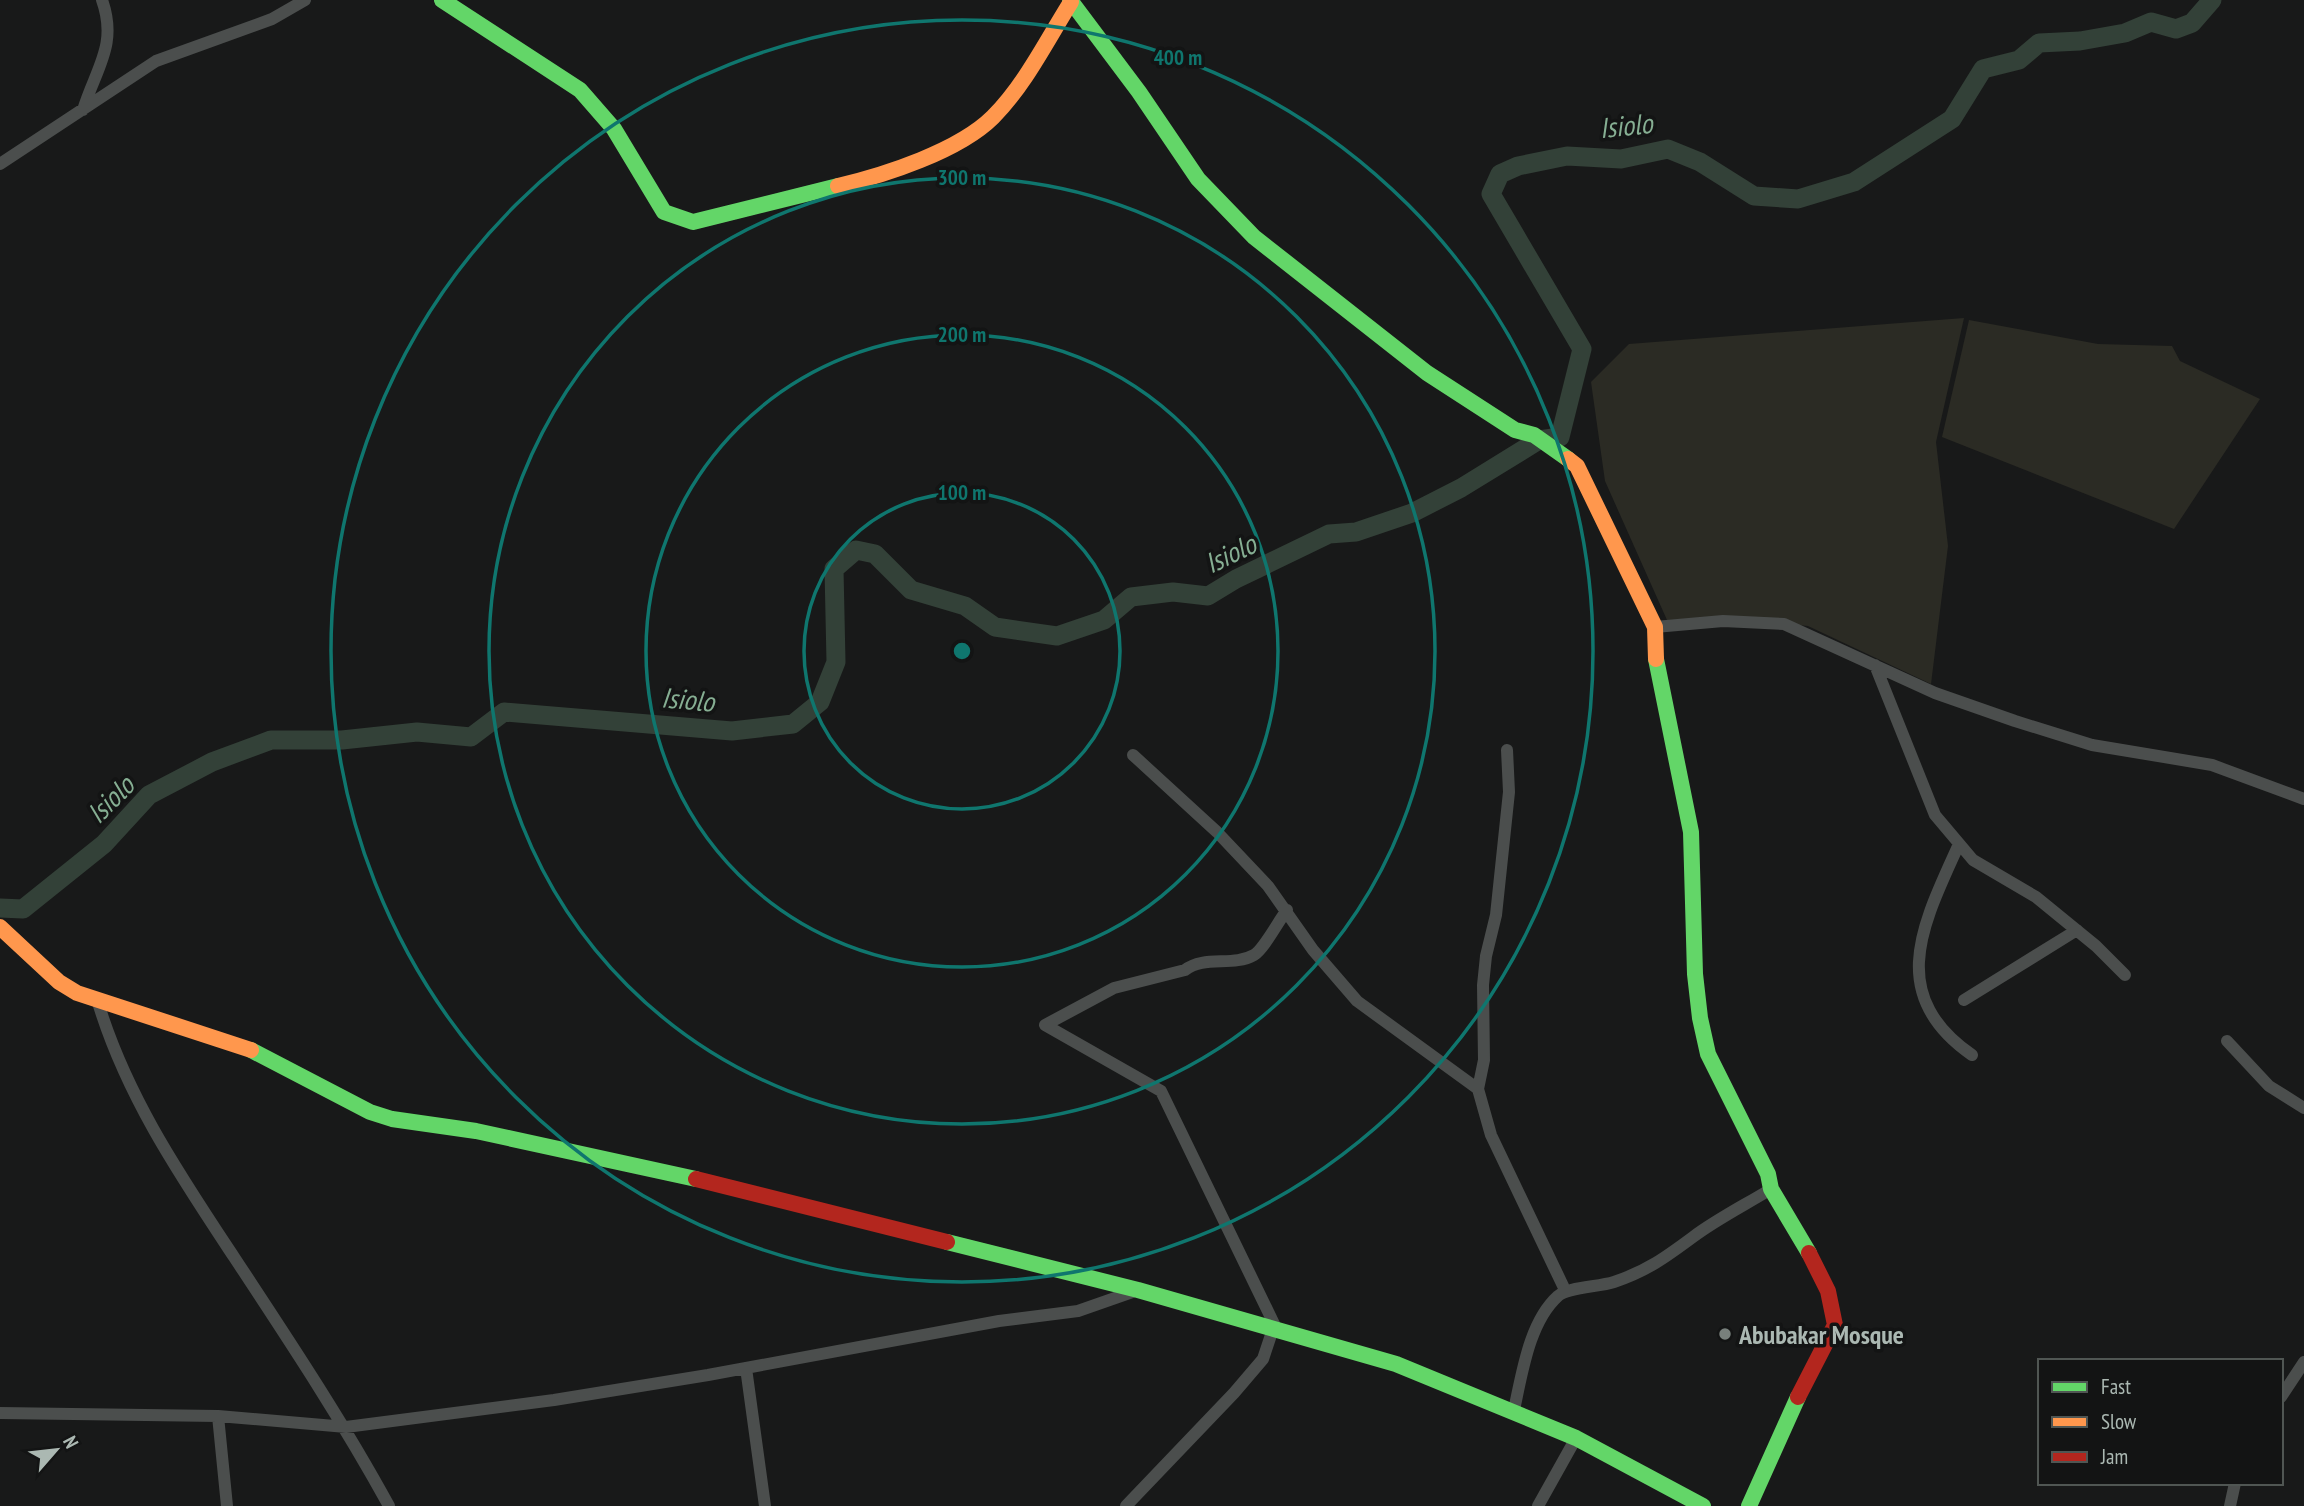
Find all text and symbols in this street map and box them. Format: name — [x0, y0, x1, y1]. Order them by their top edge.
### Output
text: 400 m — [1154, 44, 1202, 71]
water label: Isiolo — [1598, 104, 1656, 146]
text: 300 m — [938, 164, 986, 191]
text: 200 m — [938, 321, 986, 348]
text: 100 m — [938, 479, 986, 506]
water label: Isiolo — [1198, 524, 1264, 581]
centre of rings — [950, 639, 974, 663]
water label: Isiolo — [660, 678, 718, 720]
water label: Isiolo — [78, 766, 143, 831]
place label: Abubakar Mosque — [1738, 1318, 1904, 1351]
marker: Abubakar Mosque — [1717, 1326, 1733, 1342]
legend — [2038, 1359, 2283, 1485]
text: Fast — [2101, 1373, 2131, 1400]
text: Slow — [2101, 1408, 2137, 1435]
north arrow — [21, 1415, 91, 1485]
text: N — [58, 1432, 84, 1452]
text: Jam — [2100, 1443, 2128, 1470]

